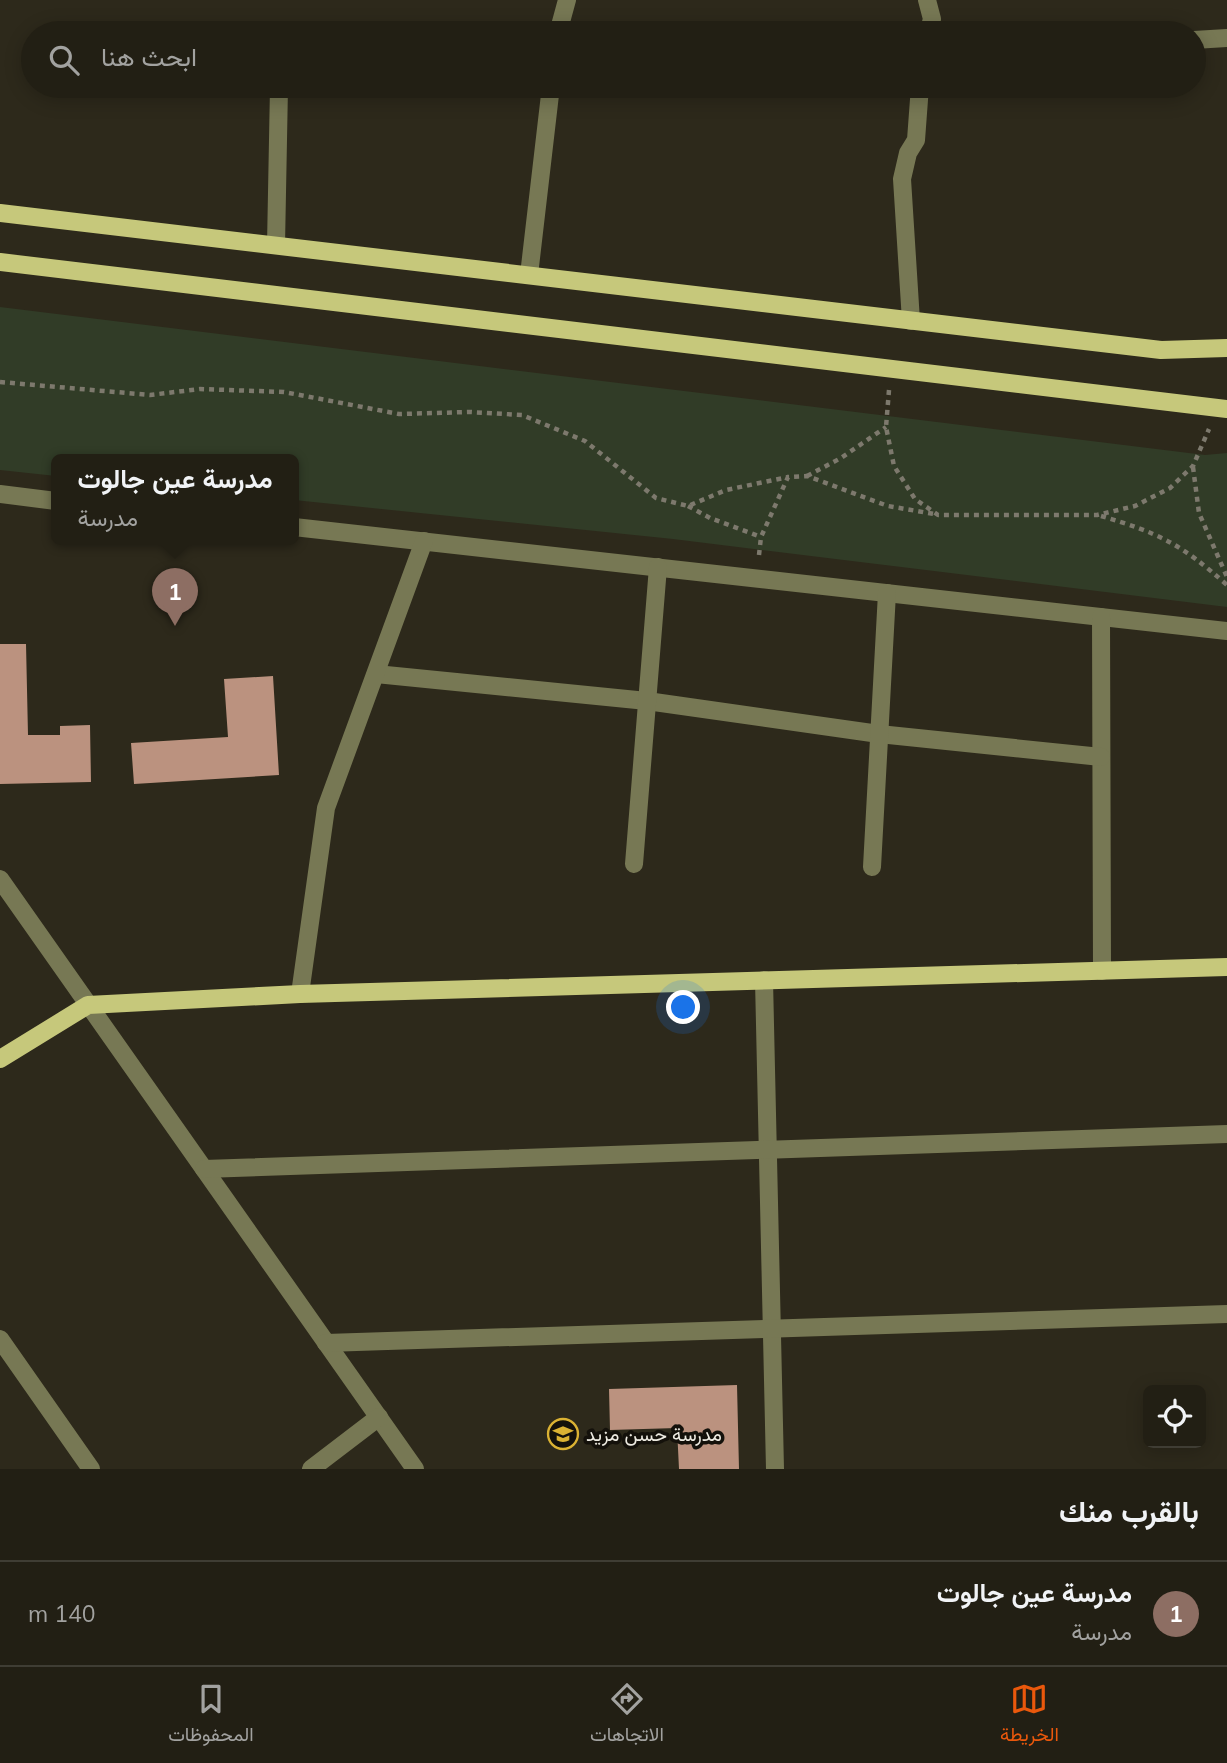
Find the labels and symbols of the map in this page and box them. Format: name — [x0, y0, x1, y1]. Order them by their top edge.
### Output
pin: 1 — [152, 568, 198, 626]
your location — [666, 990, 700, 1024]
school or university icon: مدرسة حسن مزيد — [546, 1417, 580, 1451]
place label: مدرسة حسن مزيد — [586, 1422, 722, 1446]

